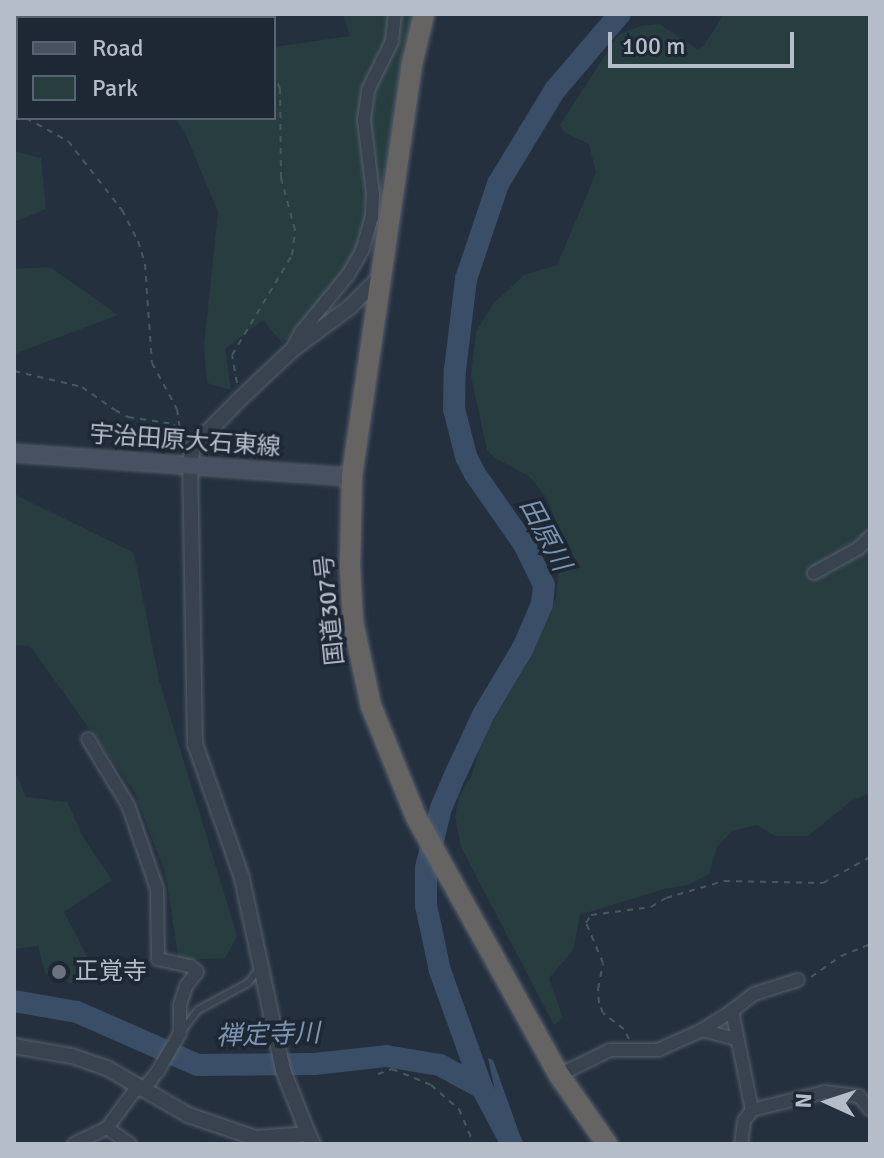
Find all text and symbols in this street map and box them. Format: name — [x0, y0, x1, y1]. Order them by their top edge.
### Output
legend — [16, 16, 276, 120]
scale bar — [612, 16, 798, 66]
text: 100 m — [622, 31, 685, 61]
text: Road — [92, 33, 143, 63]
text: Park — [92, 73, 138, 103]
street label: 宇治田原大石東線 — [88, 420, 282, 462]
water label: 田原川 — [512, 493, 576, 577]
street label: 国道307号 — [310, 553, 350, 667]
place label: 正覚寺 — [75, 958, 147, 986]
marker: 正覚寺 — [50, 963, 68, 981]
water label: 禅定寺川 — [215, 1019, 321, 1053]
north arrow — [788, 1062, 868, 1142]
text: N — [790, 1092, 817, 1109]

